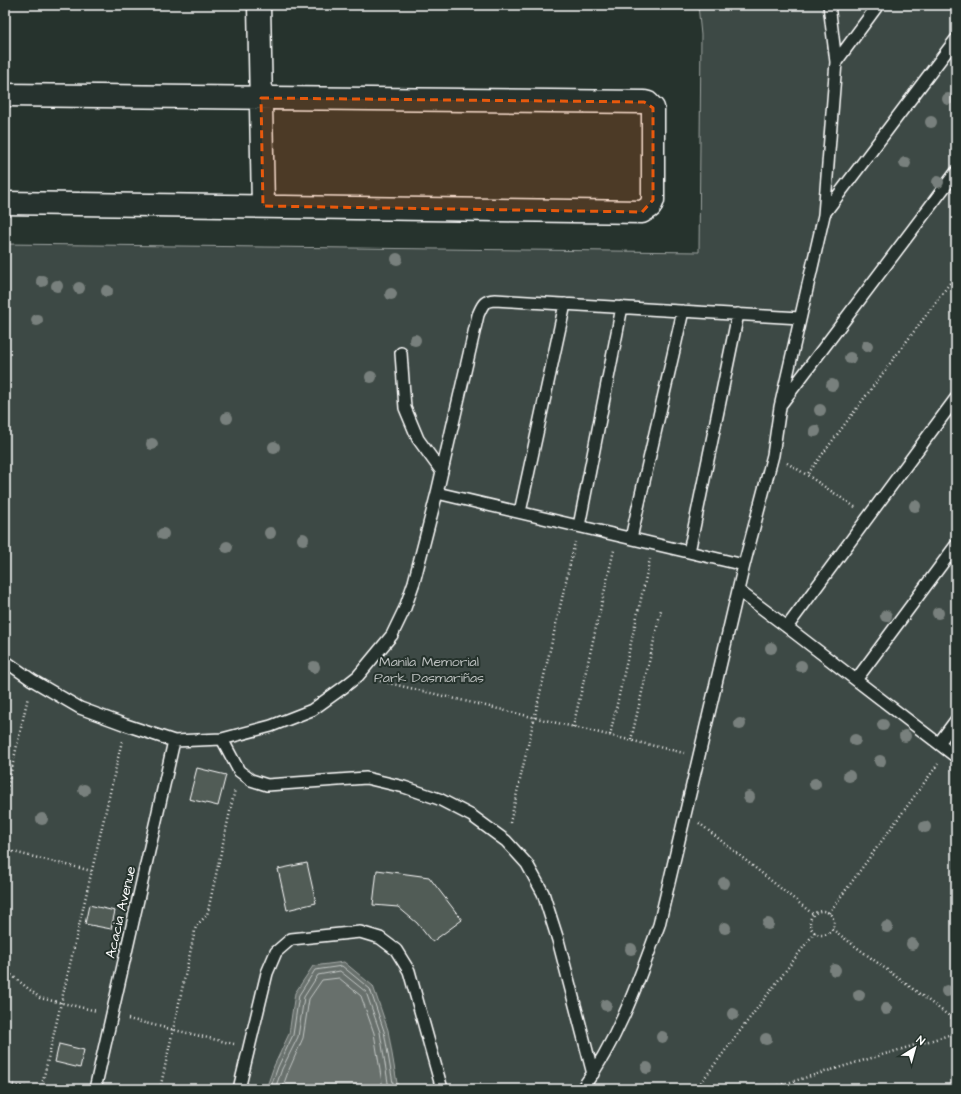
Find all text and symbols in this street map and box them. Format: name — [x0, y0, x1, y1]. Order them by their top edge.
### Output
park label: Manila Memorial Park Dasmariñas — [374, 652, 484, 688]
street label: Acacia Avenue — [101, 864, 141, 960]
north arrow — [895, 1028, 935, 1068]
text: N — [913, 1032, 928, 1049]

